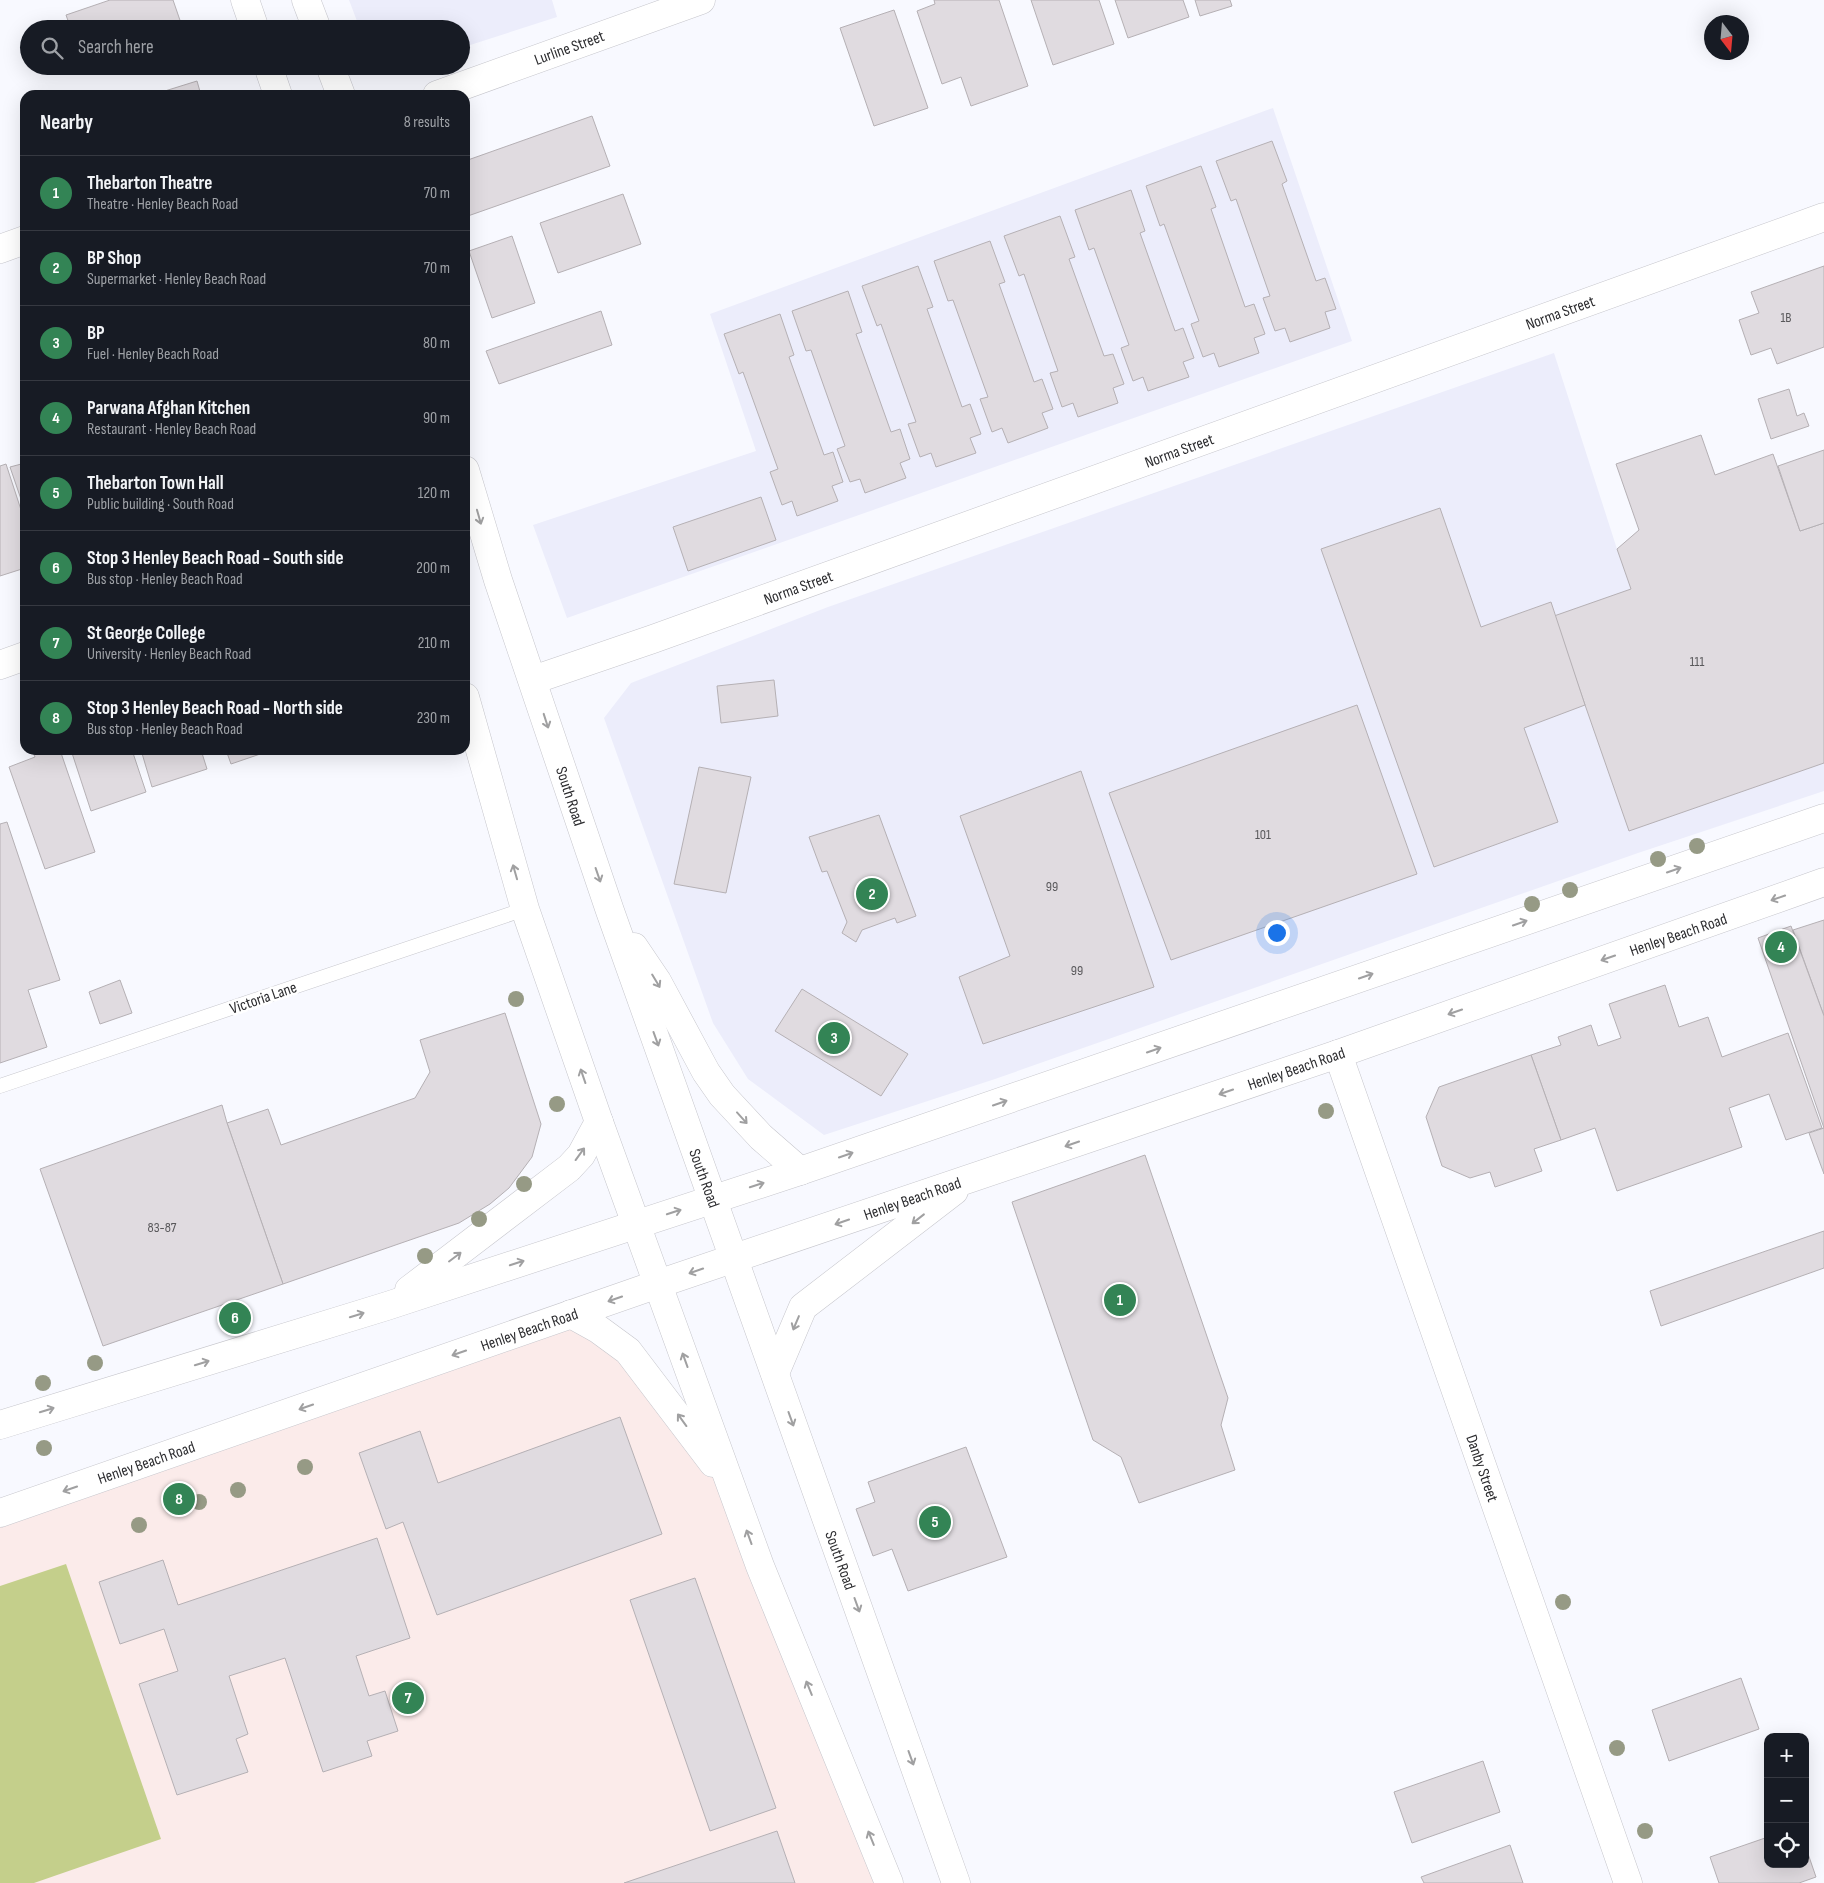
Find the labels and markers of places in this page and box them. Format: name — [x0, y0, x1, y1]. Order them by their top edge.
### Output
pin: 2 — [856, 875, 888, 913]
pin: 4 — [1765, 928, 1797, 966]
pin: 3 — [818, 1019, 850, 1057]
pin: 1 — [1104, 1281, 1136, 1319]
pin: 6 — [219, 1299, 251, 1337]
pin: 8 — [163, 1480, 195, 1518]
pin: 5 — [919, 1503, 951, 1541]
pin: 7 — [392, 1679, 424, 1717]

